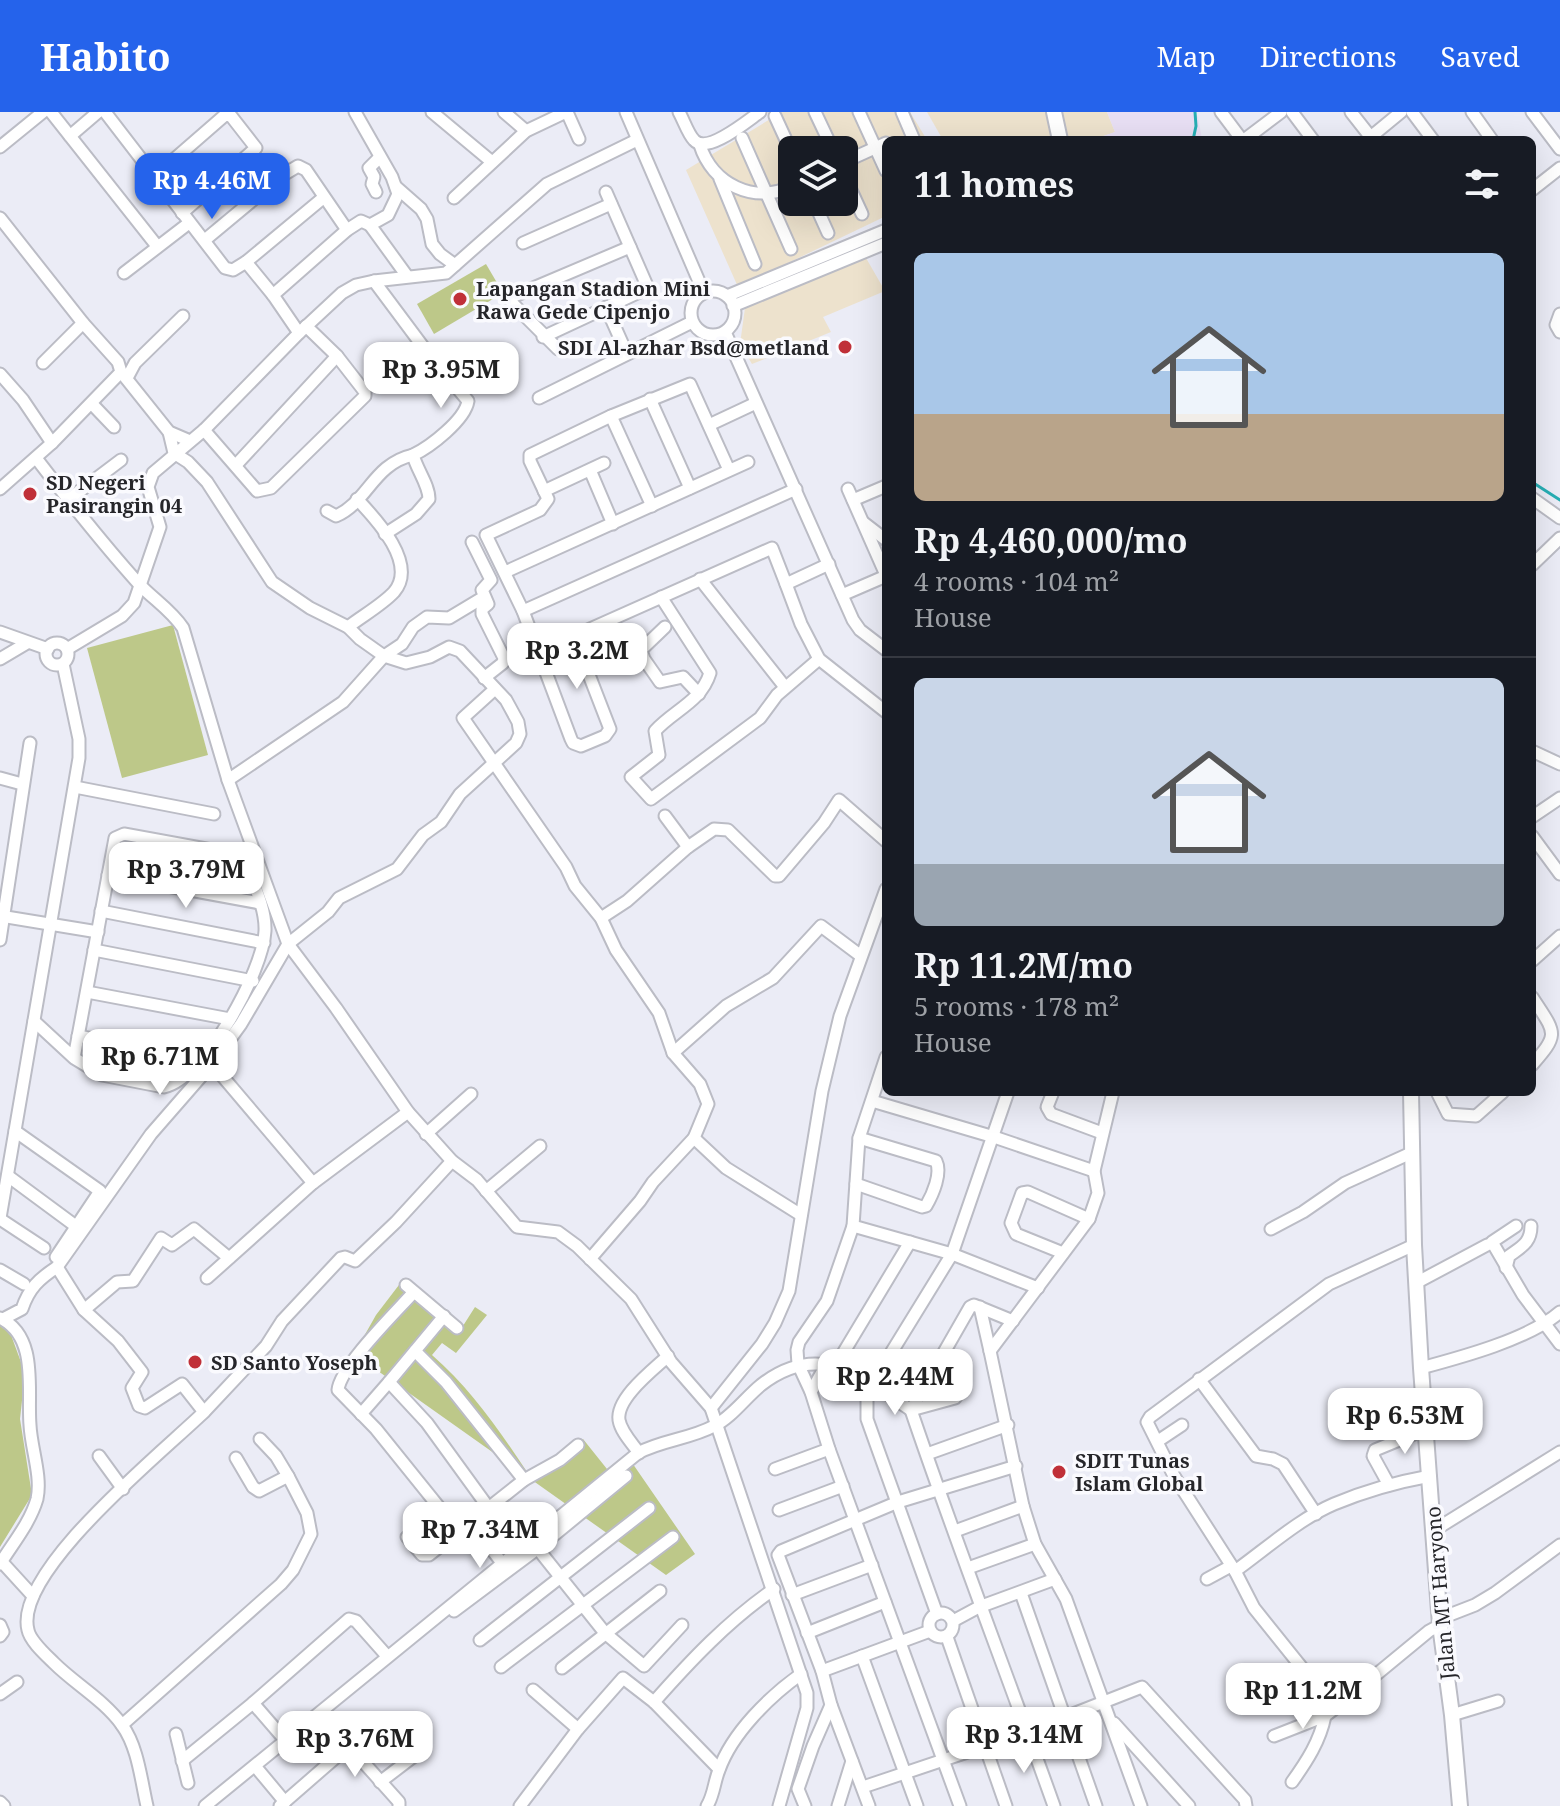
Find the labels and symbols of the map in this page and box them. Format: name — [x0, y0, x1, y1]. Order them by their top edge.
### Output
pin: Rp 4.46M — [129, 153, 295, 221]
place label: Lapangan Stadion Mini Rawa Gede Cipenjo — [476, 275, 710, 325]
marker: Lapangan Stadion Mini Rawa Gede Cipenjo — [451, 290, 469, 308]
place label: SDI Al-azhar Bsd@metland — [558, 334, 829, 361]
marker: SDI Al-azhar Bsd@metland — [836, 338, 854, 356]
pin: Rp 3.95M — [358, 342, 524, 410]
place label: SD Negeri Pasirangin 04 — [46, 469, 182, 519]
marker: SD Negeri Pasirangin 04 — [21, 485, 39, 503]
pin: Rp 3.2M — [503, 623, 651, 691]
pin: Rp 3.79M — [103, 842, 269, 910]
pin: Rp 6.71M — [77, 1029, 243, 1097]
place label: SD Santo Yoseph — [211, 1349, 378, 1376]
pin: Rp 2.44M — [812, 1349, 978, 1417]
marker: SD Santo Yoseph — [186, 1353, 204, 1371]
pin: Rp 6.53M — [1322, 1388, 1488, 1456]
place label: SDIT Tunas Islam Global — [1075, 1447, 1203, 1497]
marker: SDIT Tunas Islam Global — [1050, 1463, 1068, 1481]
pin: Rp 7.34M — [397, 1502, 563, 1570]
street label: Jalan MT Haryono — [1419, 1505, 1461, 1682]
pin: Rp 11.2M — [1220, 1663, 1386, 1731]
pin: Rp 3.14M — [941, 1707, 1107, 1775]
pin: Rp 3.76M — [272, 1711, 438, 1779]

